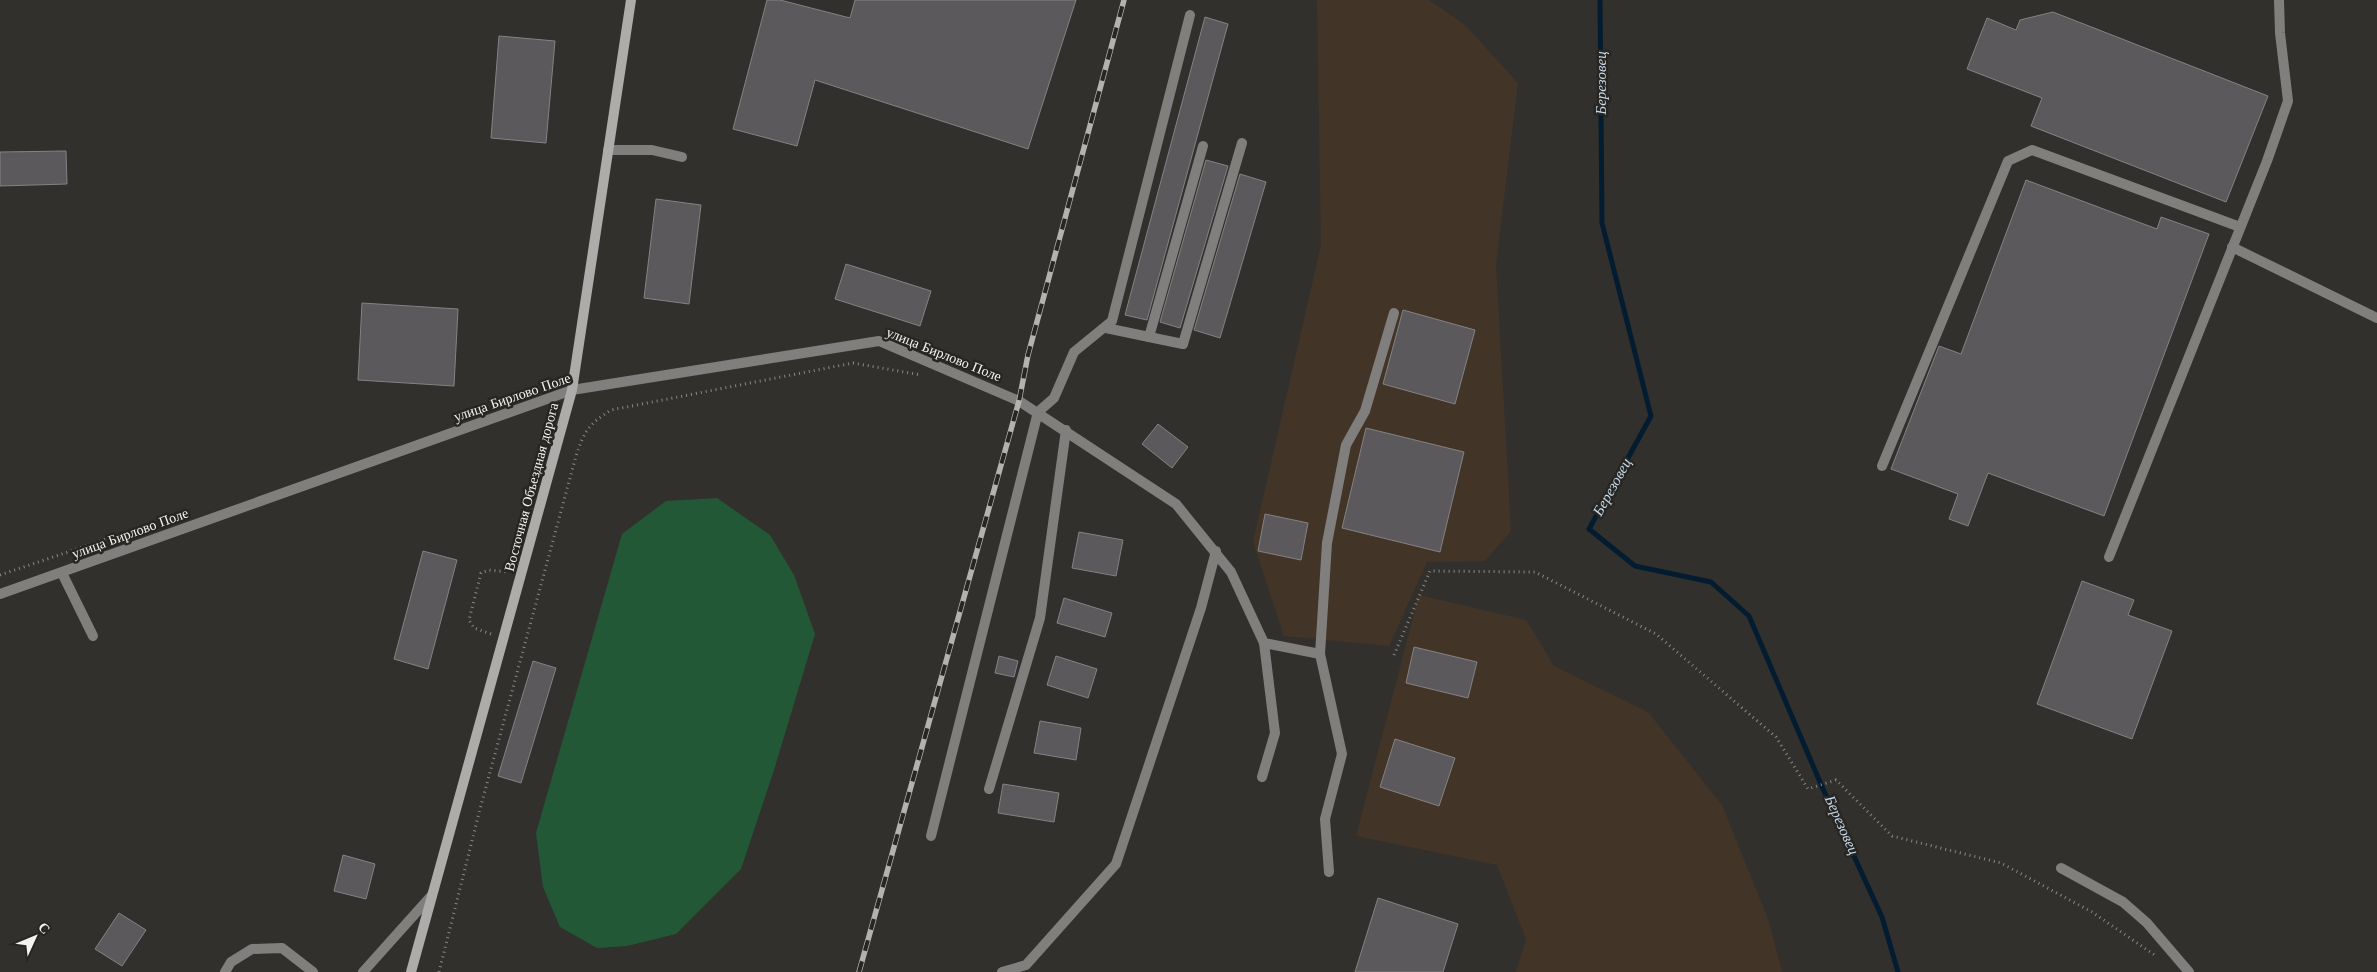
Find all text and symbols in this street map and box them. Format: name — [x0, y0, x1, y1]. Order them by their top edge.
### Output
water label: Березовец — [1591, 51, 1610, 116]
street label: улица Бирлово Поле — [884, 323, 1004, 385]
street label: улица Бирлово Поле — [451, 369, 573, 425]
street label: Восточная Объездная дорога — [500, 400, 562, 573]
water label: Березовец — [1587, 454, 1635, 520]
street label: улица Бирлово Поле — [69, 504, 191, 562]
water label: Березовец — [1820, 791, 1864, 858]
north arrow — [10, 912, 60, 962]
text: С — [34, 918, 54, 938]

